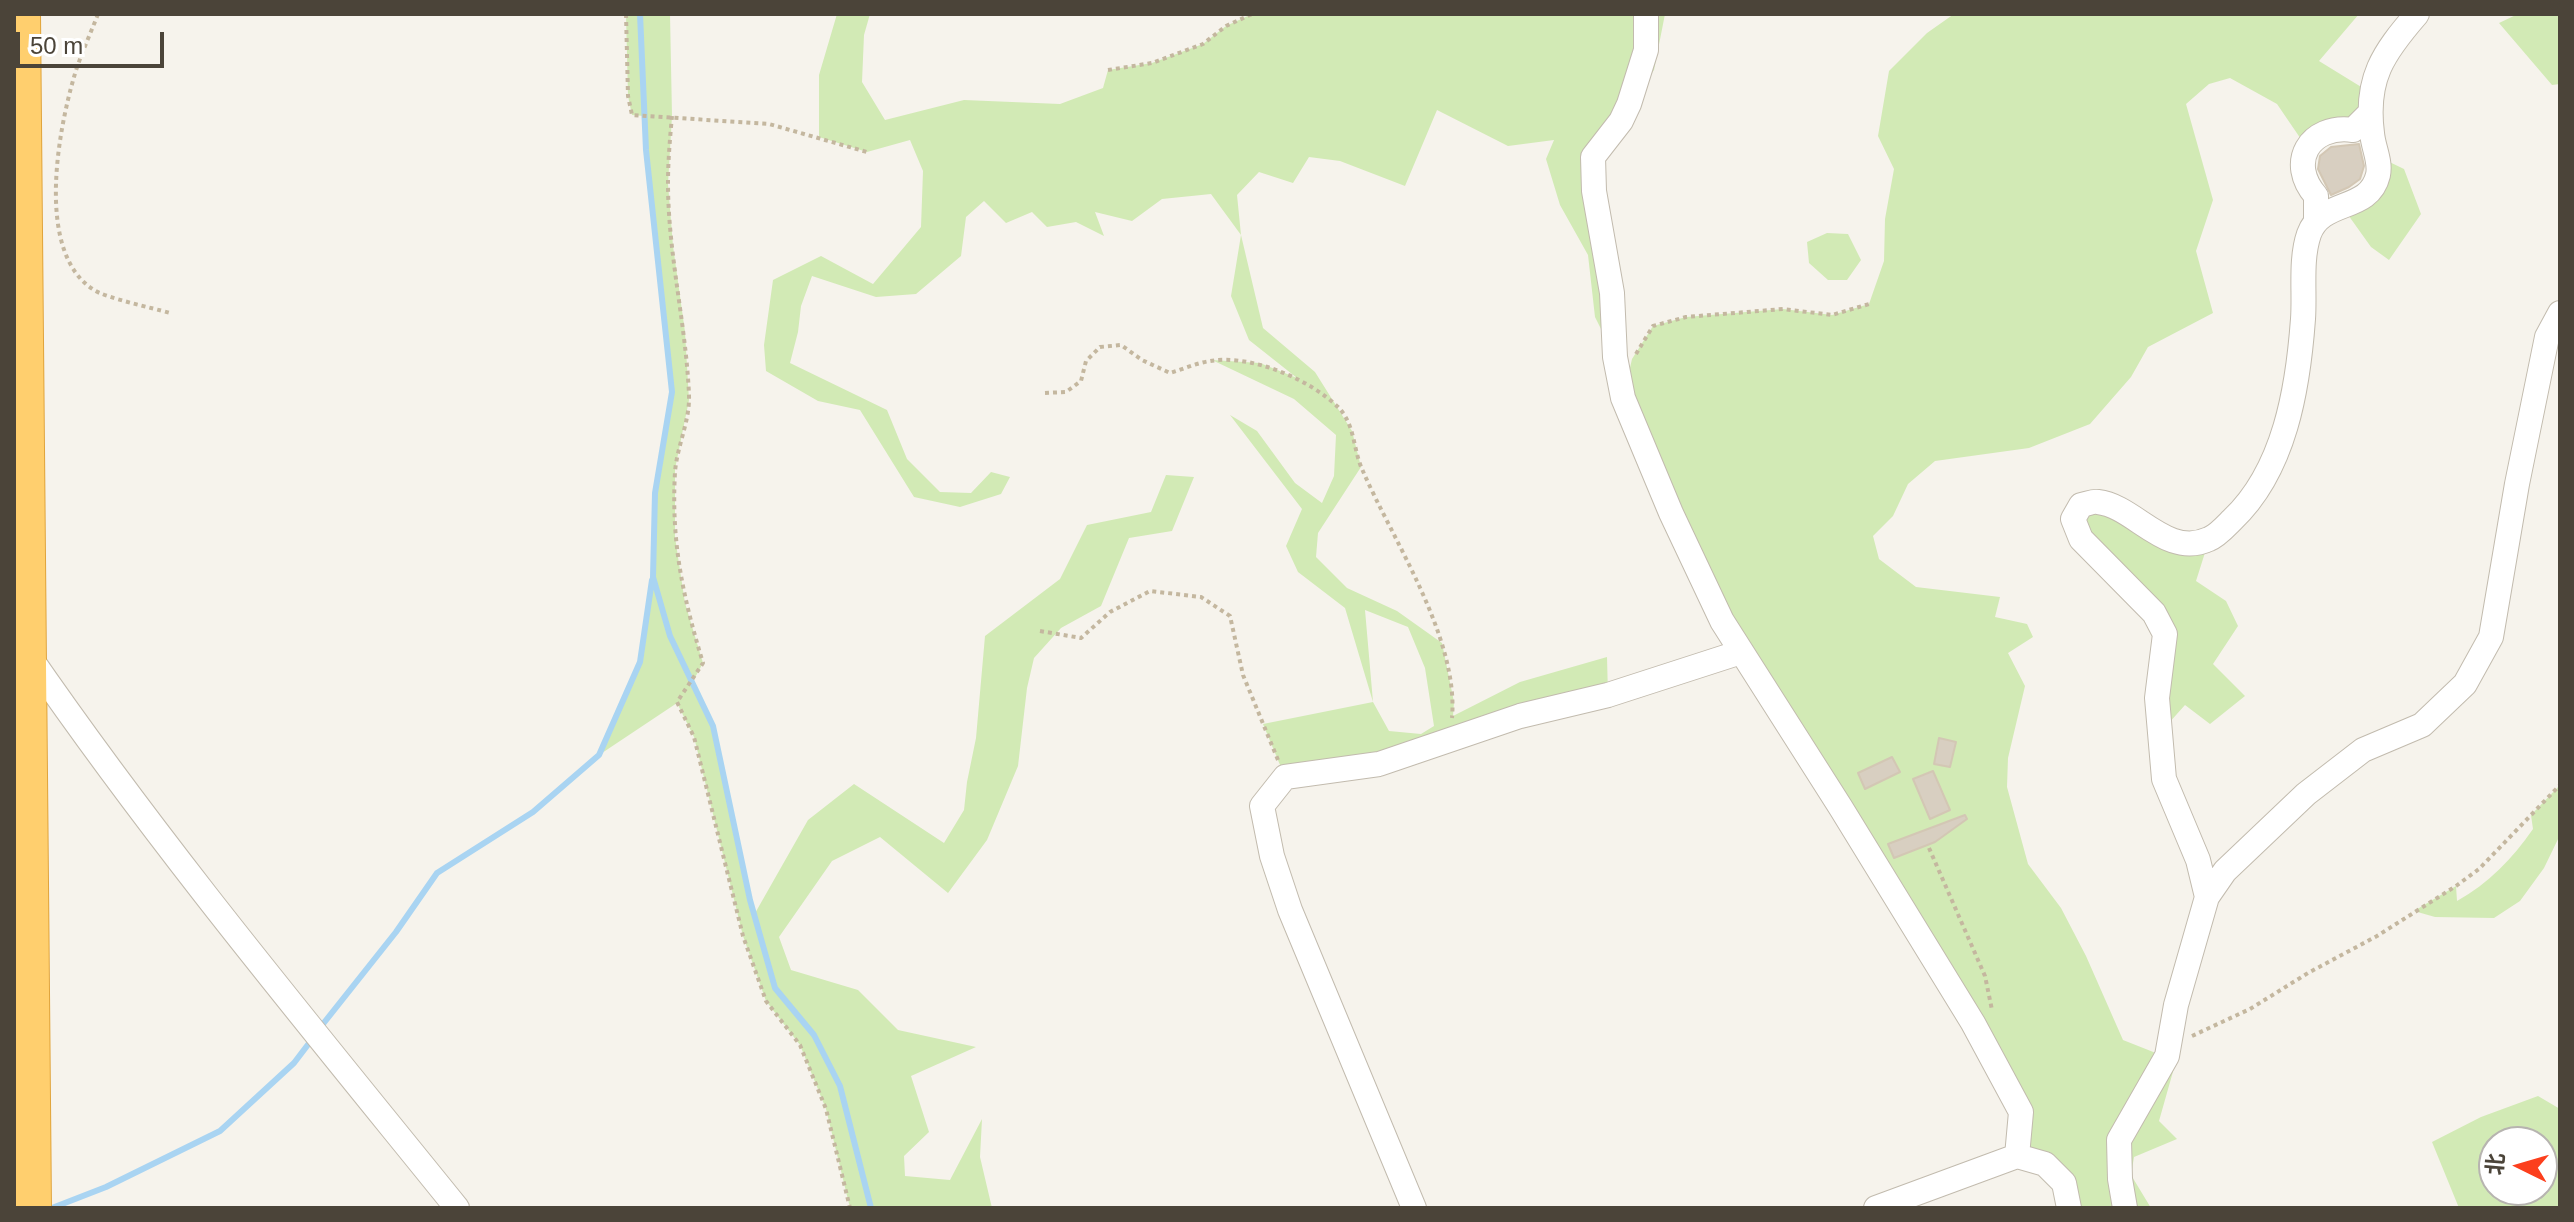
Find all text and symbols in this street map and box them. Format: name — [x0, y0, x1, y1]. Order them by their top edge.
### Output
scale bar — [20, 16, 168, 66]
text: 50 m — [30, 32, 83, 59]
north arrow — [2478, 1126, 2558, 1206]
text: 北 — [2482, 1152, 2509, 1176]

